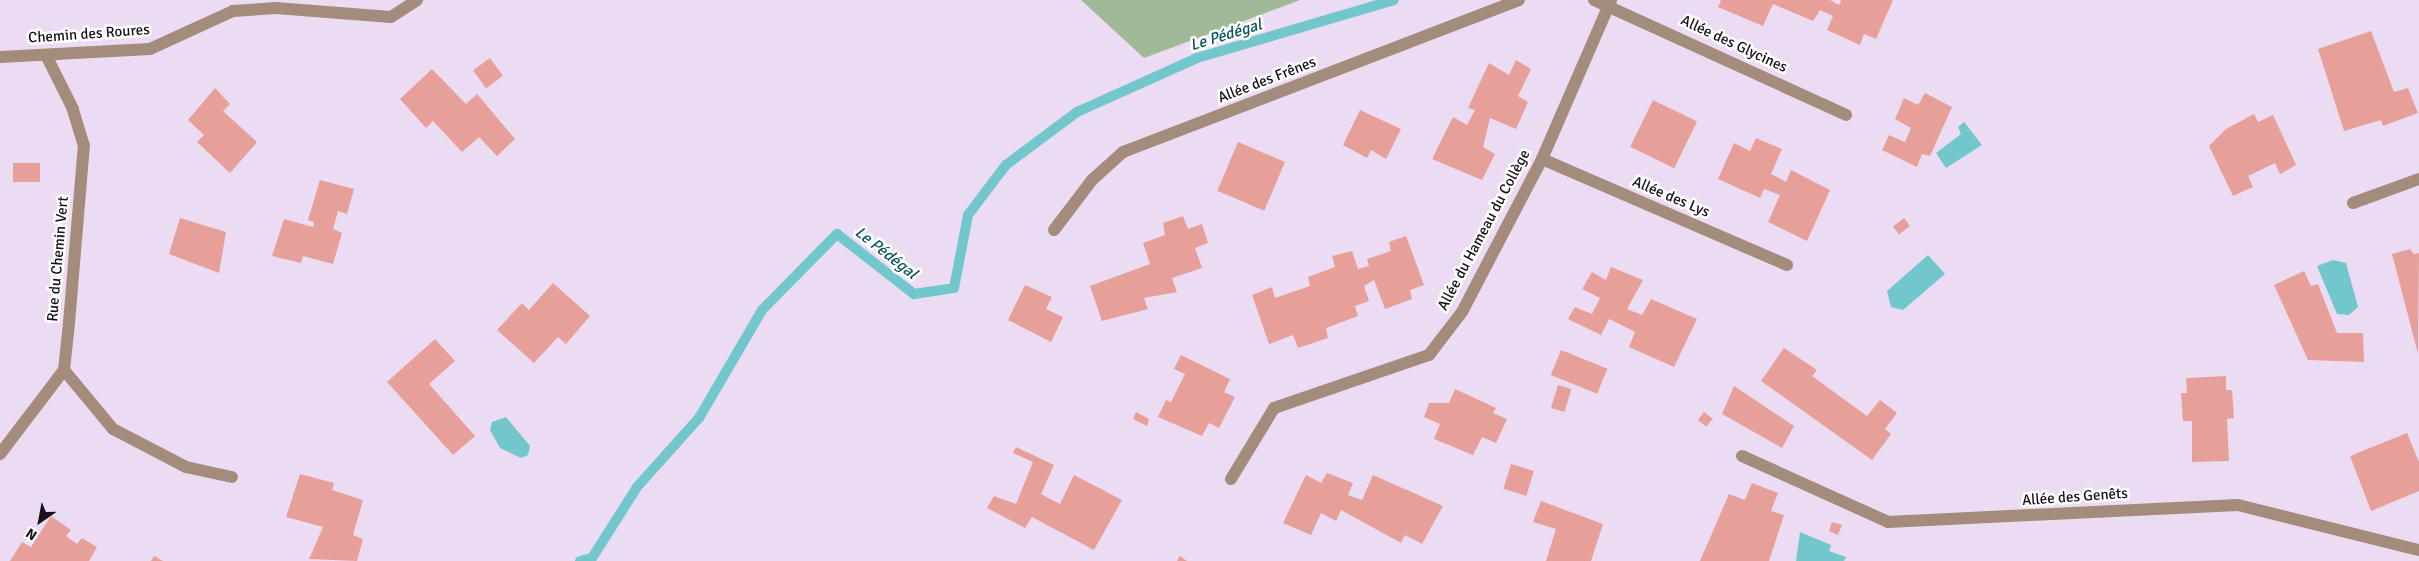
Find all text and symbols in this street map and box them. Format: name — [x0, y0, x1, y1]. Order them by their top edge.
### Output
street label: Allée des Glycines — [1678, 11, 1790, 77]
water label: Le Pédégal — [1188, 15, 1264, 55]
street label: Chemin des Roures — [28, 21, 150, 47]
street label: Allée des Frênes — [1215, 53, 1319, 107]
street label: Allée du Hameau du Collège — [1434, 147, 1534, 313]
street label: Allée des Lys — [1630, 173, 1712, 221]
street label: Rue du Chemin Vert — [44, 196, 72, 322]
water label: Le Pédégal — [851, 223, 921, 283]
street label: Allée des Genêts — [2022, 484, 2128, 510]
north arrow — [15, 496, 65, 546]
text: N — [23, 524, 40, 544]

